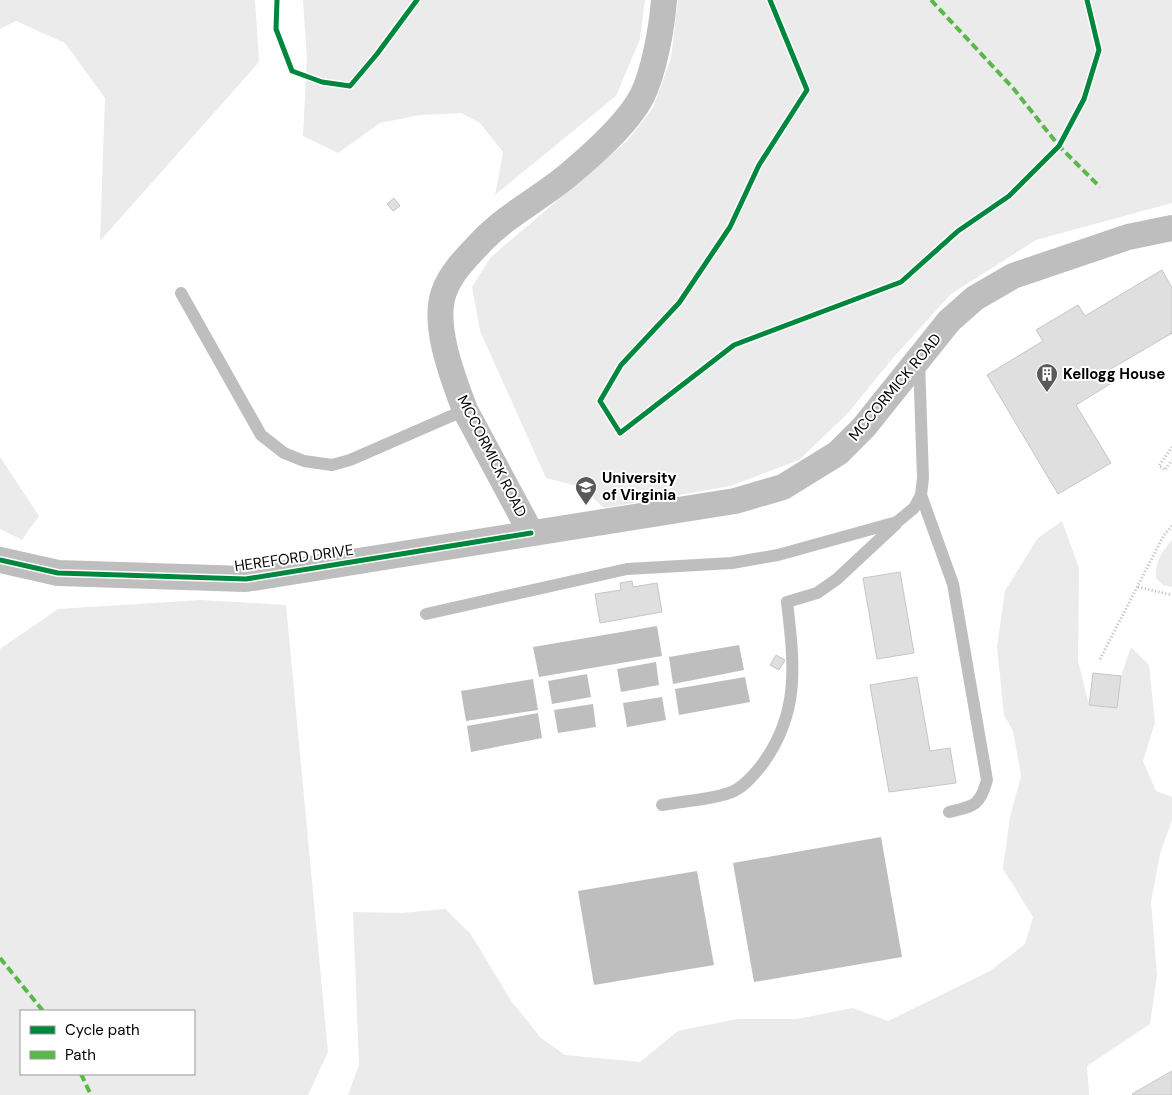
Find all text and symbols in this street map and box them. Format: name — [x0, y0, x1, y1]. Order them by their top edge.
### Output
street label: MCCORMICK ROAD — [844, 329, 946, 445]
building icon: Kellogg House — [1035, 362, 1059, 393]
place label: Kellogg House — [1063, 364, 1165, 384]
street label: MCCORMICK ROAD — [453, 392, 531, 520]
place label: University of Virginia — [602, 468, 677, 505]
school or university icon: University of Virginia — [574, 475, 598, 506]
street label: HEREFORD DRIVE — [233, 540, 355, 576]
legend — [20, 1010, 195, 1075]
text: Cycle path — [65, 1020, 140, 1040]
text: Path — [65, 1045, 96, 1065]

